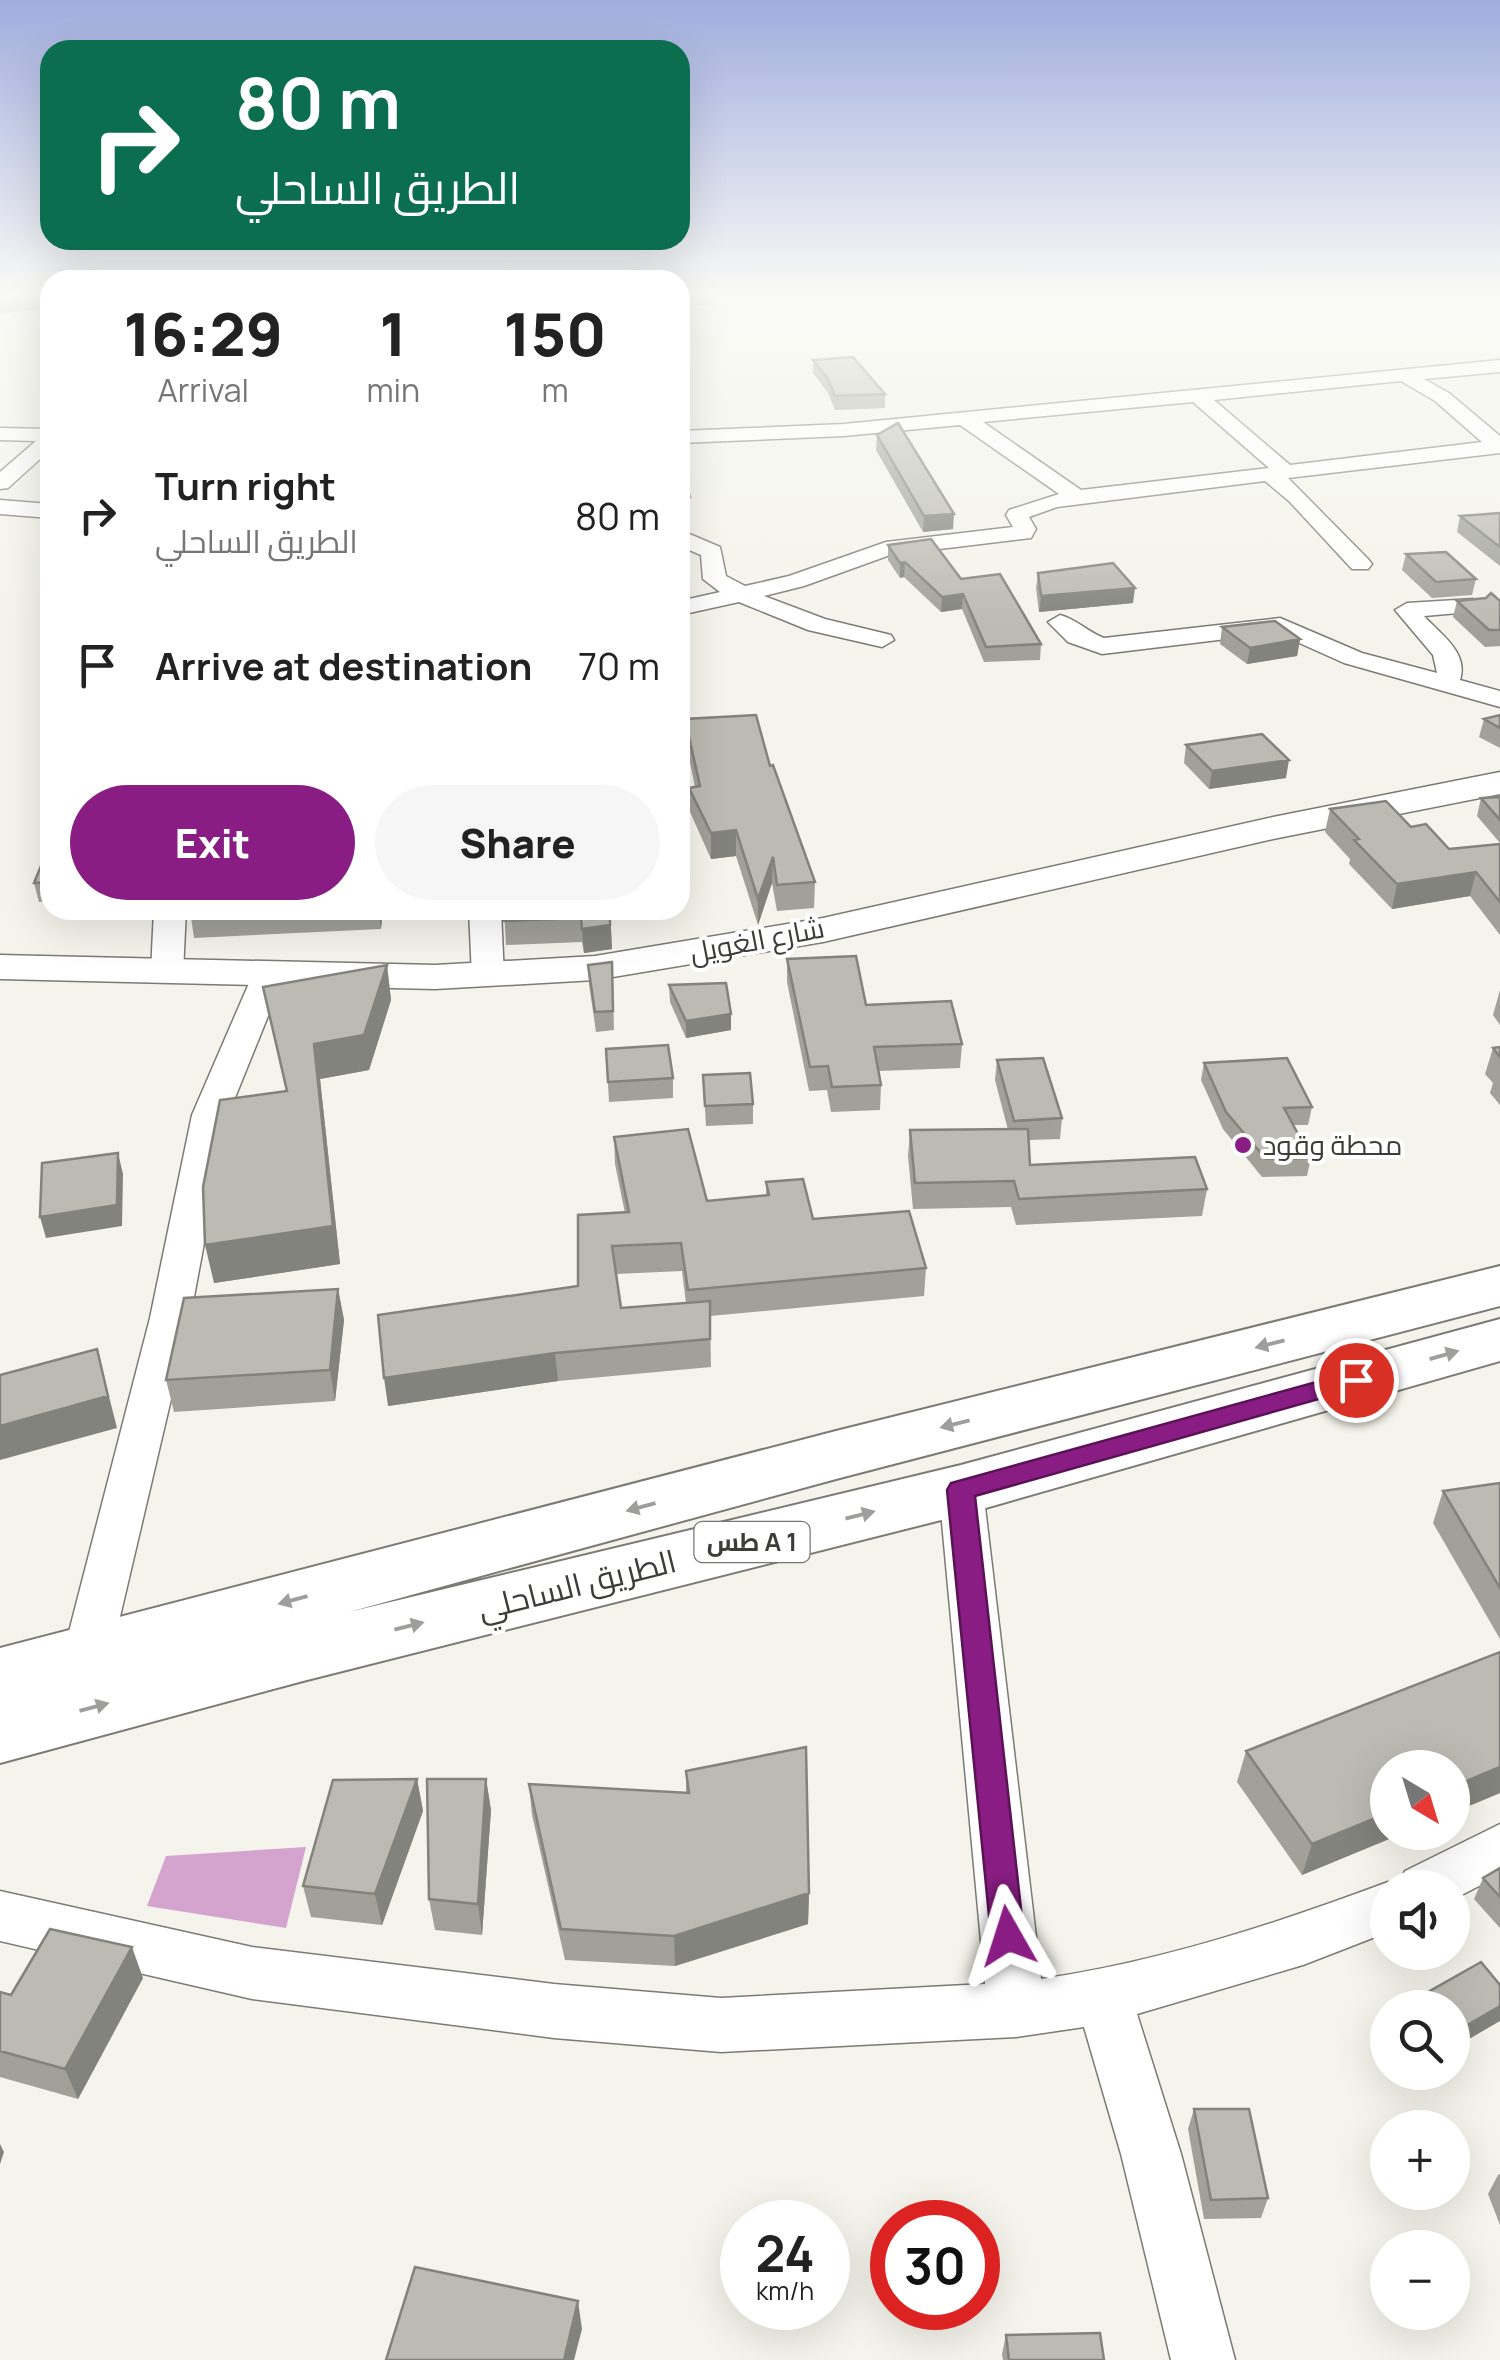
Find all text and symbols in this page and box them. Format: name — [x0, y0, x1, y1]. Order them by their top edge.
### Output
text: 80 m — [235, 54, 401, 150]
icon: right — [70, 80, 200, 210]
text: الطريق الساحلي — [235, 156, 520, 218]
text: 16:29 — [123, 292, 283, 374]
text: 1 — [380, 292, 407, 374]
text: 150 — [503, 292, 607, 374]
text: Arrival — [158, 368, 249, 412]
text: min — [366, 368, 420, 412]
text: m — [541, 368, 569, 412]
text: Turn right — [155, 459, 336, 511]
icon: right — [70, 488, 125, 543]
text: 80 m — [575, 489, 660, 541]
text: الطريق الساحلي — [155, 519, 358, 563]
icon: arrive — [70, 638, 125, 693]
text: Arrive at destination — [155, 639, 532, 691]
text: 70 m — [578, 639, 660, 691]
button: Exit — [70, 785, 355, 900]
button: Share — [375, 785, 660, 900]
street label: شارع الغويل — [686, 907, 827, 972]
place label: محطة وقود — [1263, 1125, 1403, 1163]
marker: محطة وقود — [1232, 1134, 1254, 1156]
one-way arrow — [1254, 1337, 1285, 1353]
pin — [1314, 1338, 1399, 1423]
one-way arrow — [1429, 1347, 1460, 1363]
icon: arrive — [1329, 1353, 1384, 1408]
one-way arrow — [939, 1417, 970, 1433]
one-way arrow — [625, 1500, 656, 1516]
one-way arrow — [845, 1507, 876, 1522]
road number: طس A 1 — [694, 1522, 810, 1562]
street label: الطريق الساحلي — [473, 1538, 681, 1634]
one-way arrow — [277, 1593, 308, 1609]
one-way arrow — [394, 1618, 425, 1633]
one-way arrow — [79, 1699, 110, 1715]
north arrow — [1370, 1750, 1470, 1850]
map controls — [1370, 1750, 1470, 2330]
button: sound — [1370, 1870, 1470, 1970]
position arrow — [956, 1884, 1060, 1988]
button: search — [1370, 1990, 1470, 2090]
button: + — [1370, 2110, 1470, 2210]
speed limit sign: 30 — [870, 2200, 1000, 2330]
text: 24 — [755, 2219, 815, 2287]
button: − — [1370, 2230, 1470, 2330]
text: km/h — [756, 2273, 814, 2308]

